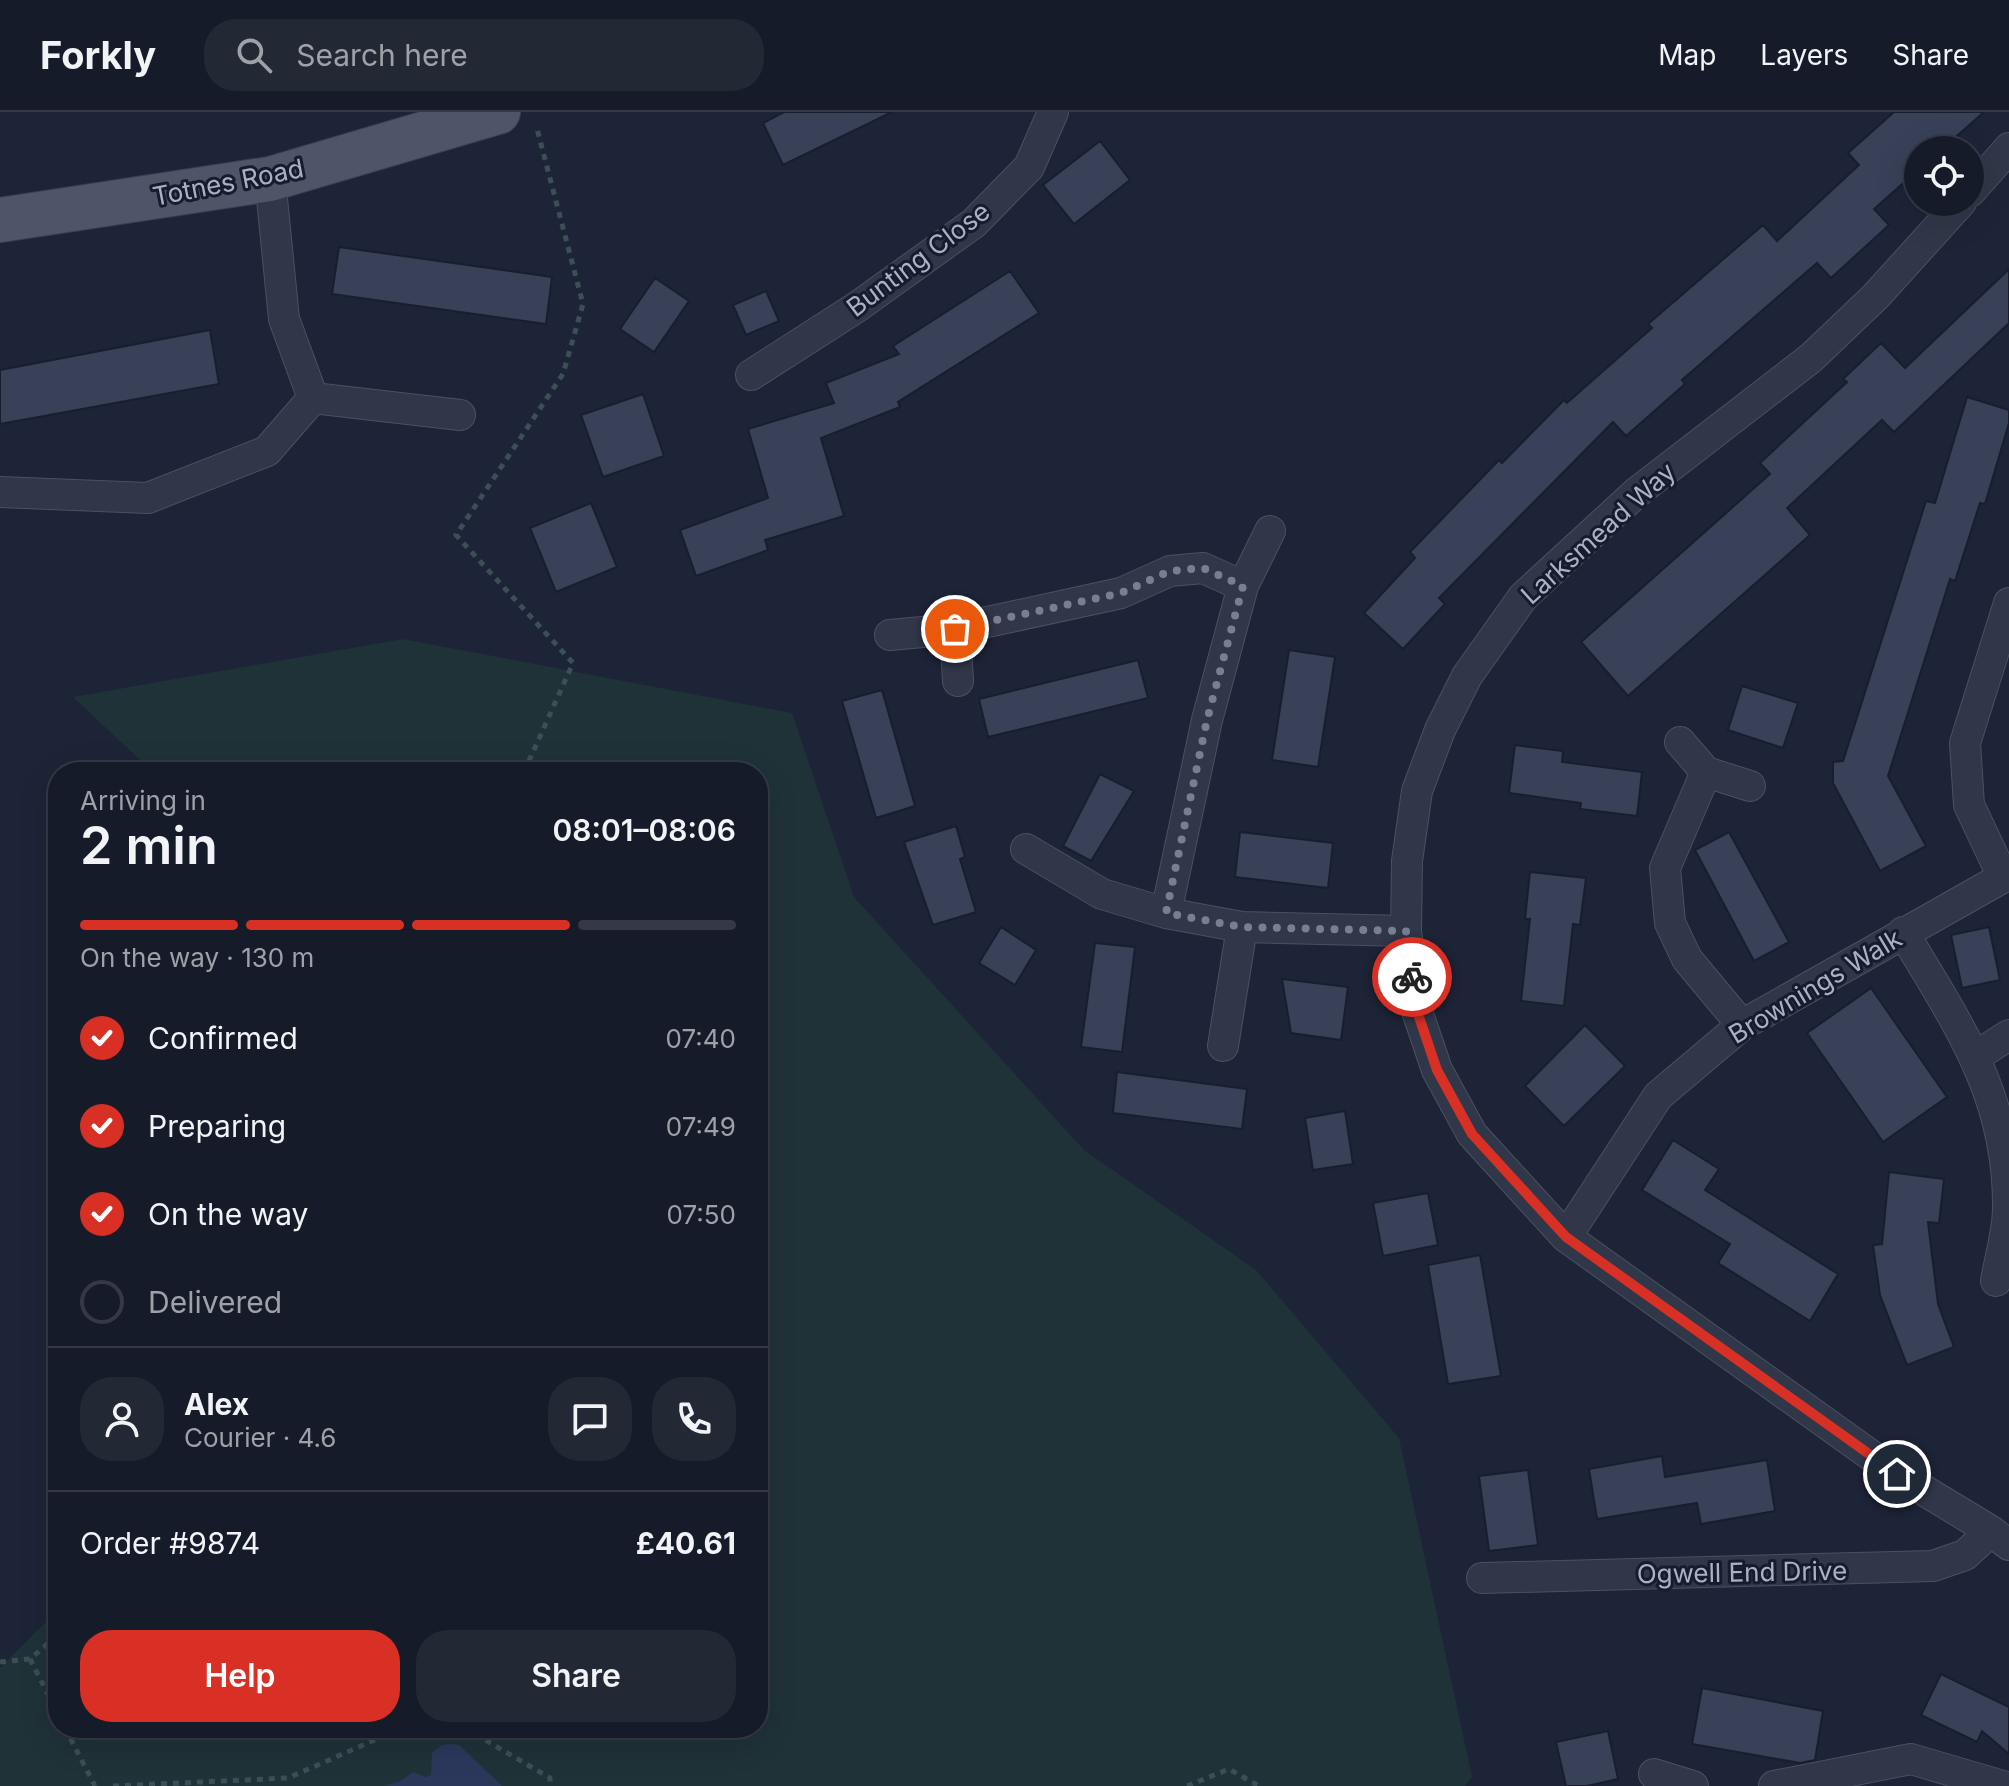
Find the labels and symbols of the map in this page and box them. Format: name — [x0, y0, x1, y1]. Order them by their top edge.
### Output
street label: Totnes Road — [150, 152, 306, 212]
street label: Bunting Close — [840, 195, 996, 323]
street label: Larksmead Way — [1515, 456, 1681, 610]
pin — [921, 595, 989, 663]
street label: Brownings Walk — [1723, 922, 1907, 1050]
courier — [1372, 937, 1452, 1017]
pin — [1863, 1440, 1931, 1508]
street label: Ogwell End Drive — [1637, 1555, 1847, 1589]

